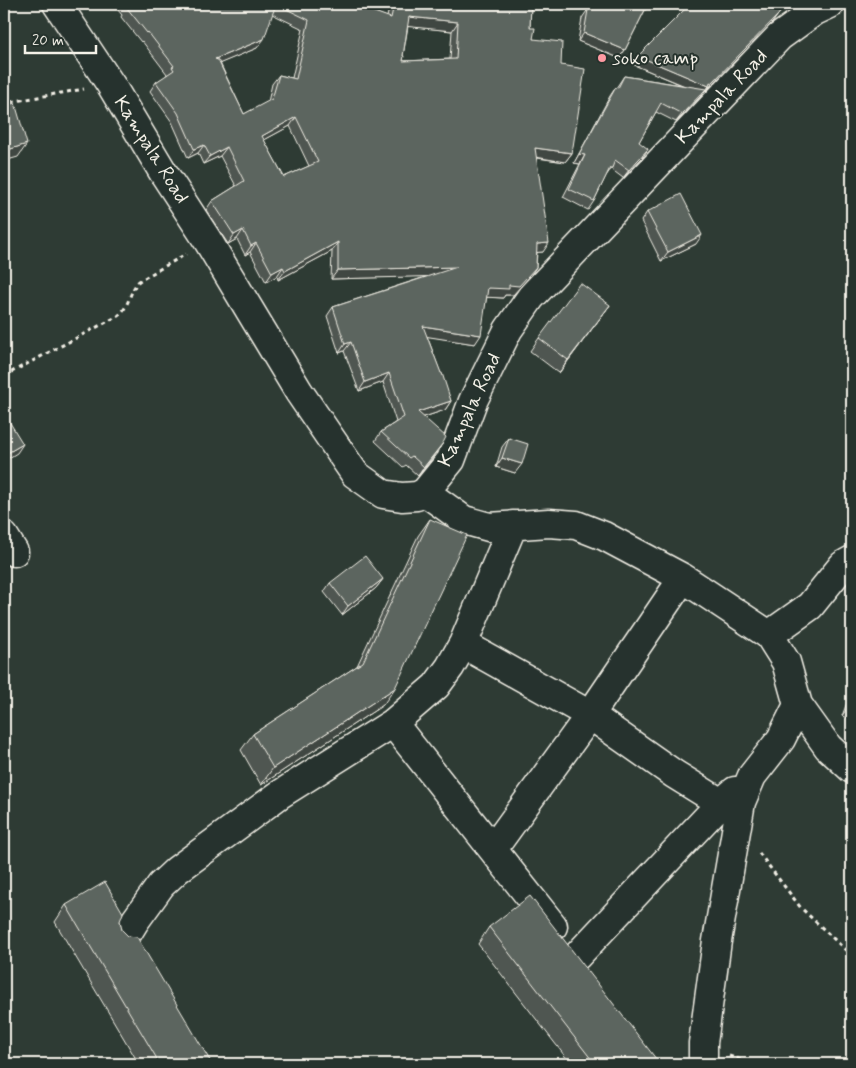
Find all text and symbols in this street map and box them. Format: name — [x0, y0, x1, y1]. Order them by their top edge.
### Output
scale bar — [25, 22, 96, 54]
text: 20 m — [32, 31, 64, 51]
street label: Kampala Road — [670, 43, 774, 151]
place label: soko camp — [612, 45, 698, 72]
marker: soko camp — [596, 52, 608, 64]
street label: Kampala Road — [107, 91, 195, 209]
street label: Kampala Road — [432, 349, 508, 471]

